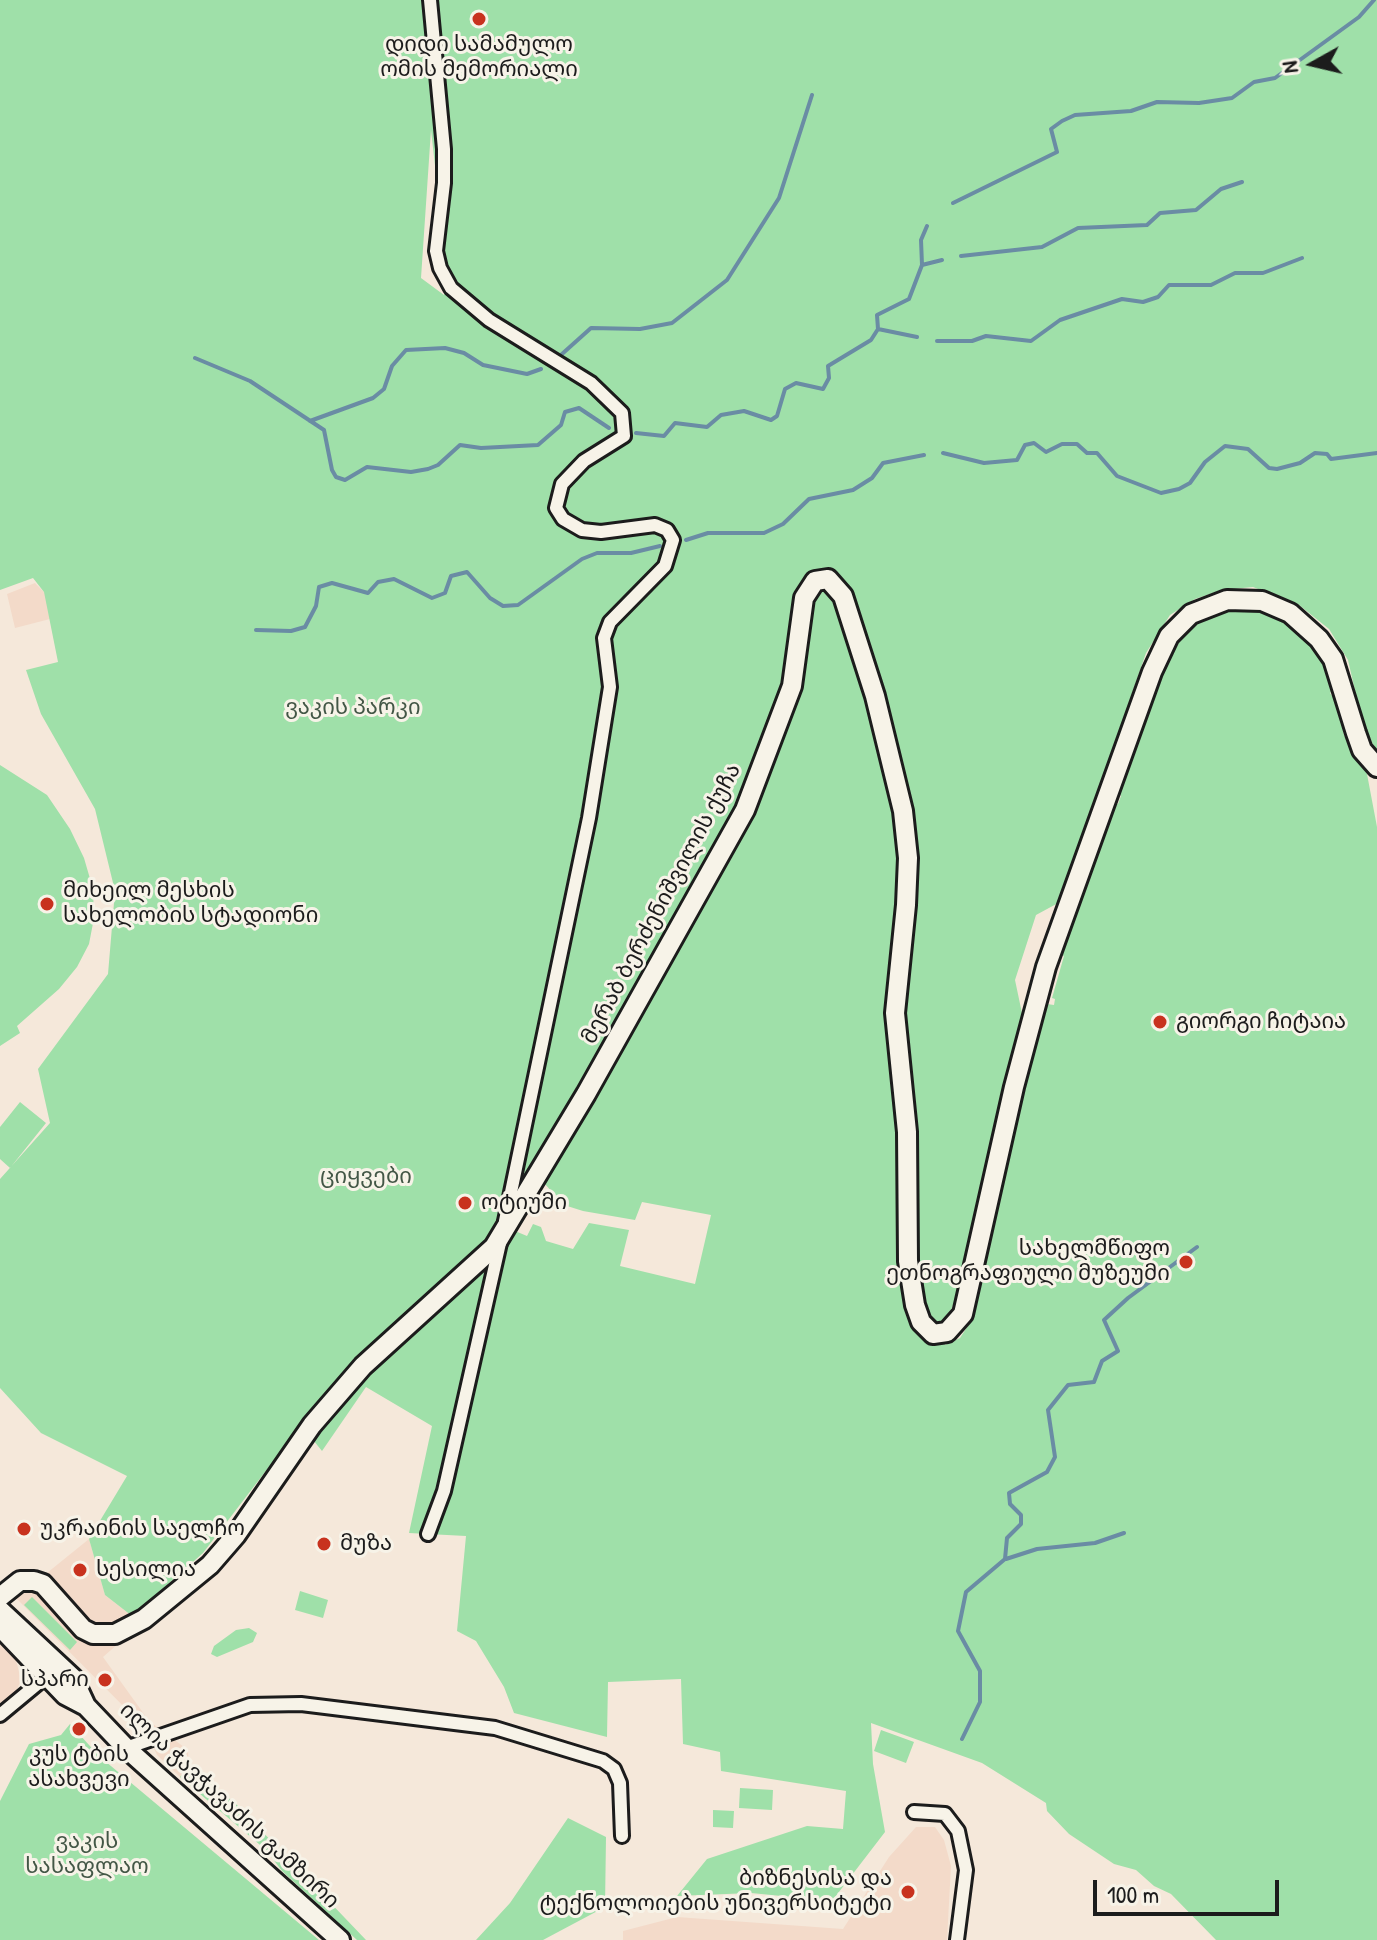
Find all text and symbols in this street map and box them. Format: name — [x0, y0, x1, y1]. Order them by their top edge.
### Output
marker: დიდი სამამულო ომის მემორიალი — [470, 10, 488, 28]
north arrow — [1273, 24, 1353, 104]
place label: დიდი სამამულო ომის მემორიალი — [380, 32, 578, 84]
text: N — [1274, 59, 1305, 75]
park label: ვაკის პარკი — [285, 695, 421, 721]
street label: მერაბ ბერძენიშვილის ქუჩა — [577, 759, 747, 1049]
place label: მიხეილ მესხის სახელობის სტადიონი — [63, 878, 318, 930]
marker: მიხეილ მესხის სახელობის სტადიონი — [38, 895, 56, 913]
place label: გიორგი ჩიტაია — [1176, 1009, 1346, 1035]
marker: გიორგი ჩიტაია — [1151, 1013, 1169, 1031]
park label: ციყვები — [320, 1164, 412, 1190]
place label: ოტიუმი — [481, 1190, 567, 1216]
marker: ოტიუმი — [456, 1194, 474, 1212]
place label: სახელმწიფო ეთნოგრაფიული მუზეუმი — [886, 1236, 1170, 1288]
marker: სახელმწიფო ეთნოგრაფიული მუზეუმი — [1177, 1253, 1195, 1271]
place label: უკრაინის საელჩო — [40, 1516, 245, 1542]
marker: უკრაინის საელჩო — [15, 1520, 33, 1538]
place label: მუზა — [340, 1531, 392, 1557]
marker: მუზა — [315, 1535, 333, 1553]
place label: სესილია — [96, 1557, 196, 1583]
marker: სესილია — [71, 1561, 89, 1579]
place label: სპარი — [21, 1667, 89, 1693]
marker: სპარი — [96, 1671, 114, 1689]
street label: ილია ჭავჭავაძის გამზირი — [114, 1697, 344, 1915]
marker: კუს ტბის ასახვევი — [70, 1720, 88, 1738]
place label: კუს ტბის ასახვევი — [28, 1742, 130, 1794]
park label: ვაკის სასაფლაო — [25, 1829, 149, 1880]
scale bar — [1097, 1864, 1283, 1914]
place label: ბიზნესისა და ტექნოლოიების უნივერსიტეტი — [539, 1866, 892, 1918]
text: 100 m — [1107, 1878, 1159, 1910]
marker: ბიზნესისა და ტექნოლოიების უნივერსიტეტი — [899, 1883, 917, 1901]

